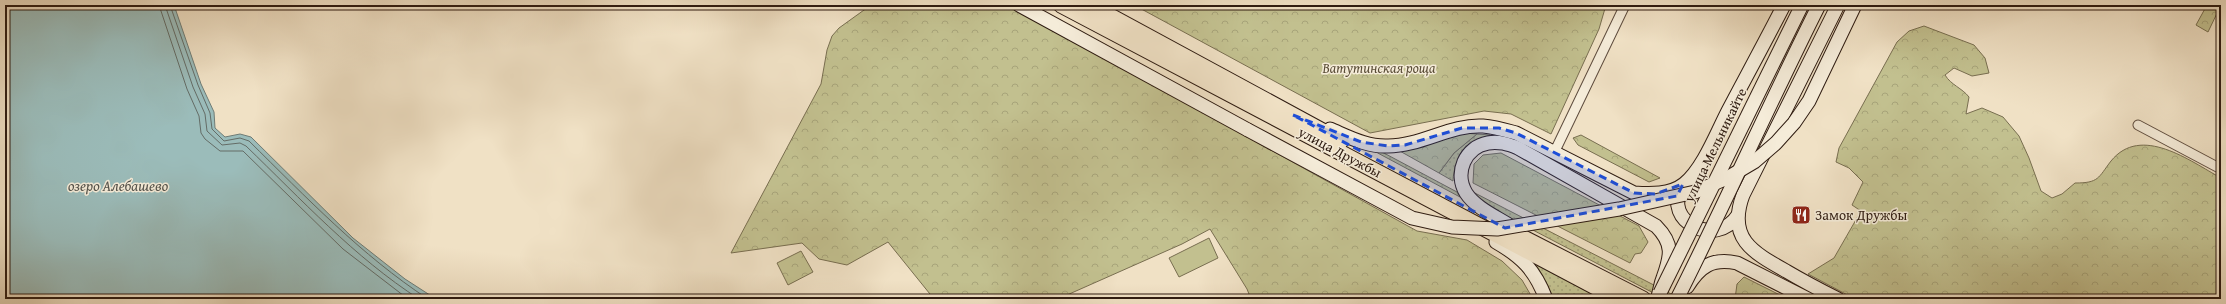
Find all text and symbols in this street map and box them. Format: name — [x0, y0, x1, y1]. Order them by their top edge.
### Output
park label: Ватутинская роща — [1322, 58, 1436, 78]
street label: улица Мельникайте — [1678, 84, 1752, 206]
street label: улица Дружбы — [1294, 121, 1385, 182]
water label: озеро Алебашево — [68, 175, 169, 196]
restaurant icon: Замок Дружбы — [1790, 204, 1812, 226]
place label: Замок Дружбы — [1815, 205, 1908, 225]

